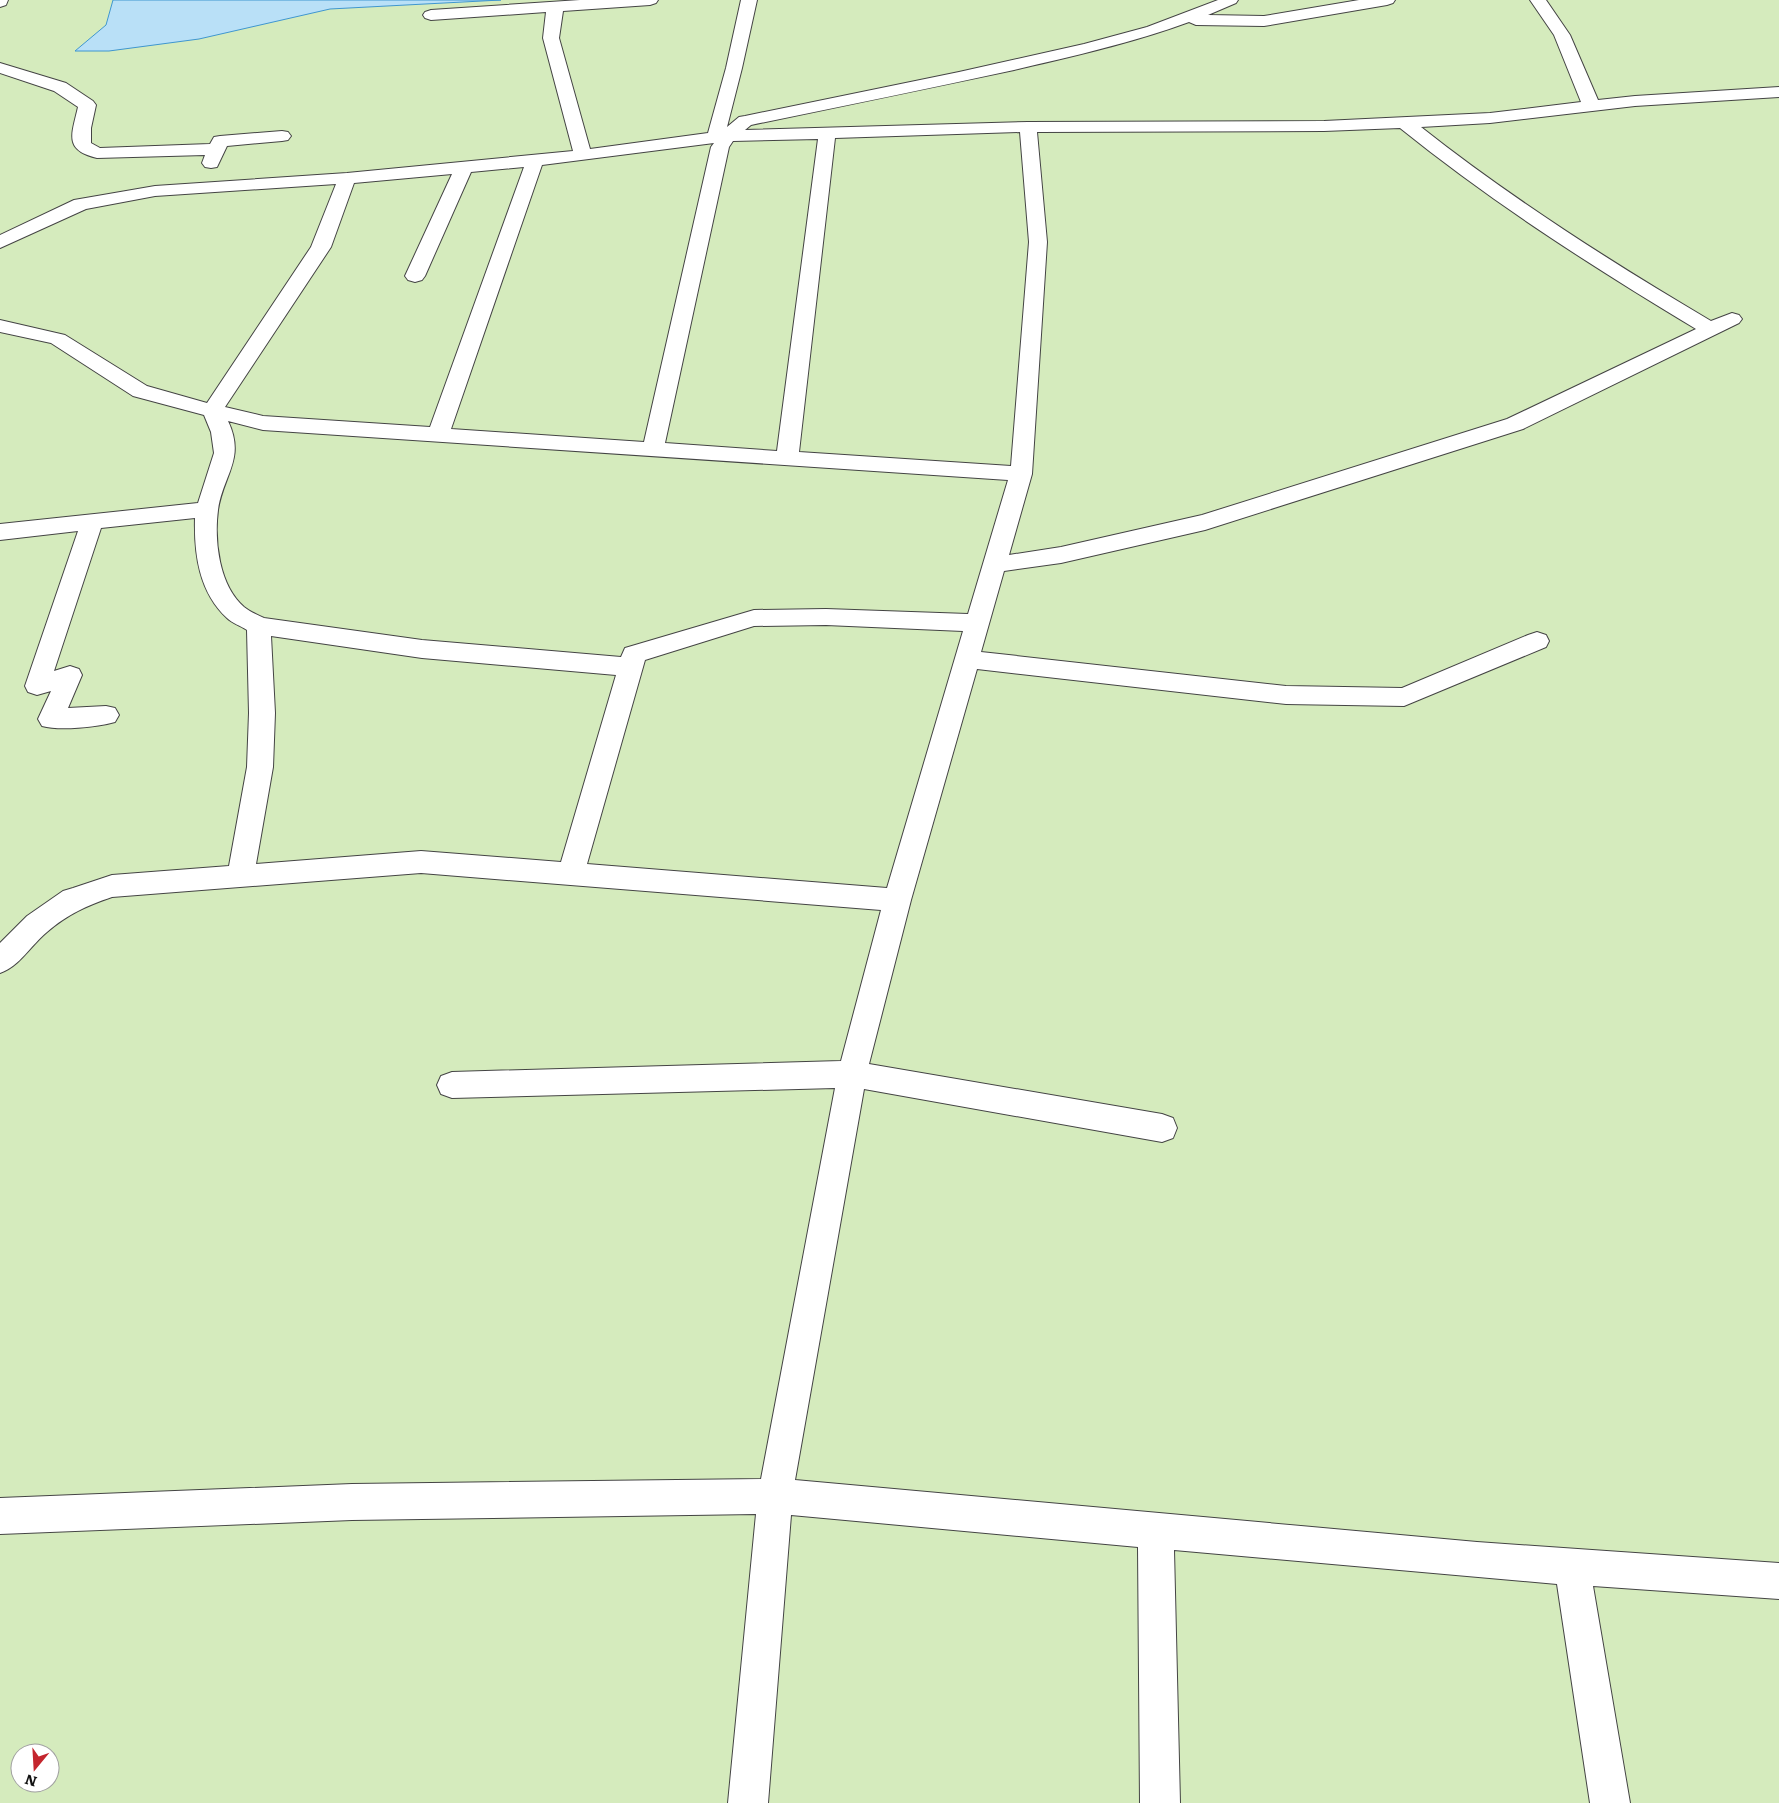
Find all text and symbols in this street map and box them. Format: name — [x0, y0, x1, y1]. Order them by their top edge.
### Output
north arrow — [10, 1743, 60, 1793]
text: N — [22, 1770, 39, 1793]

